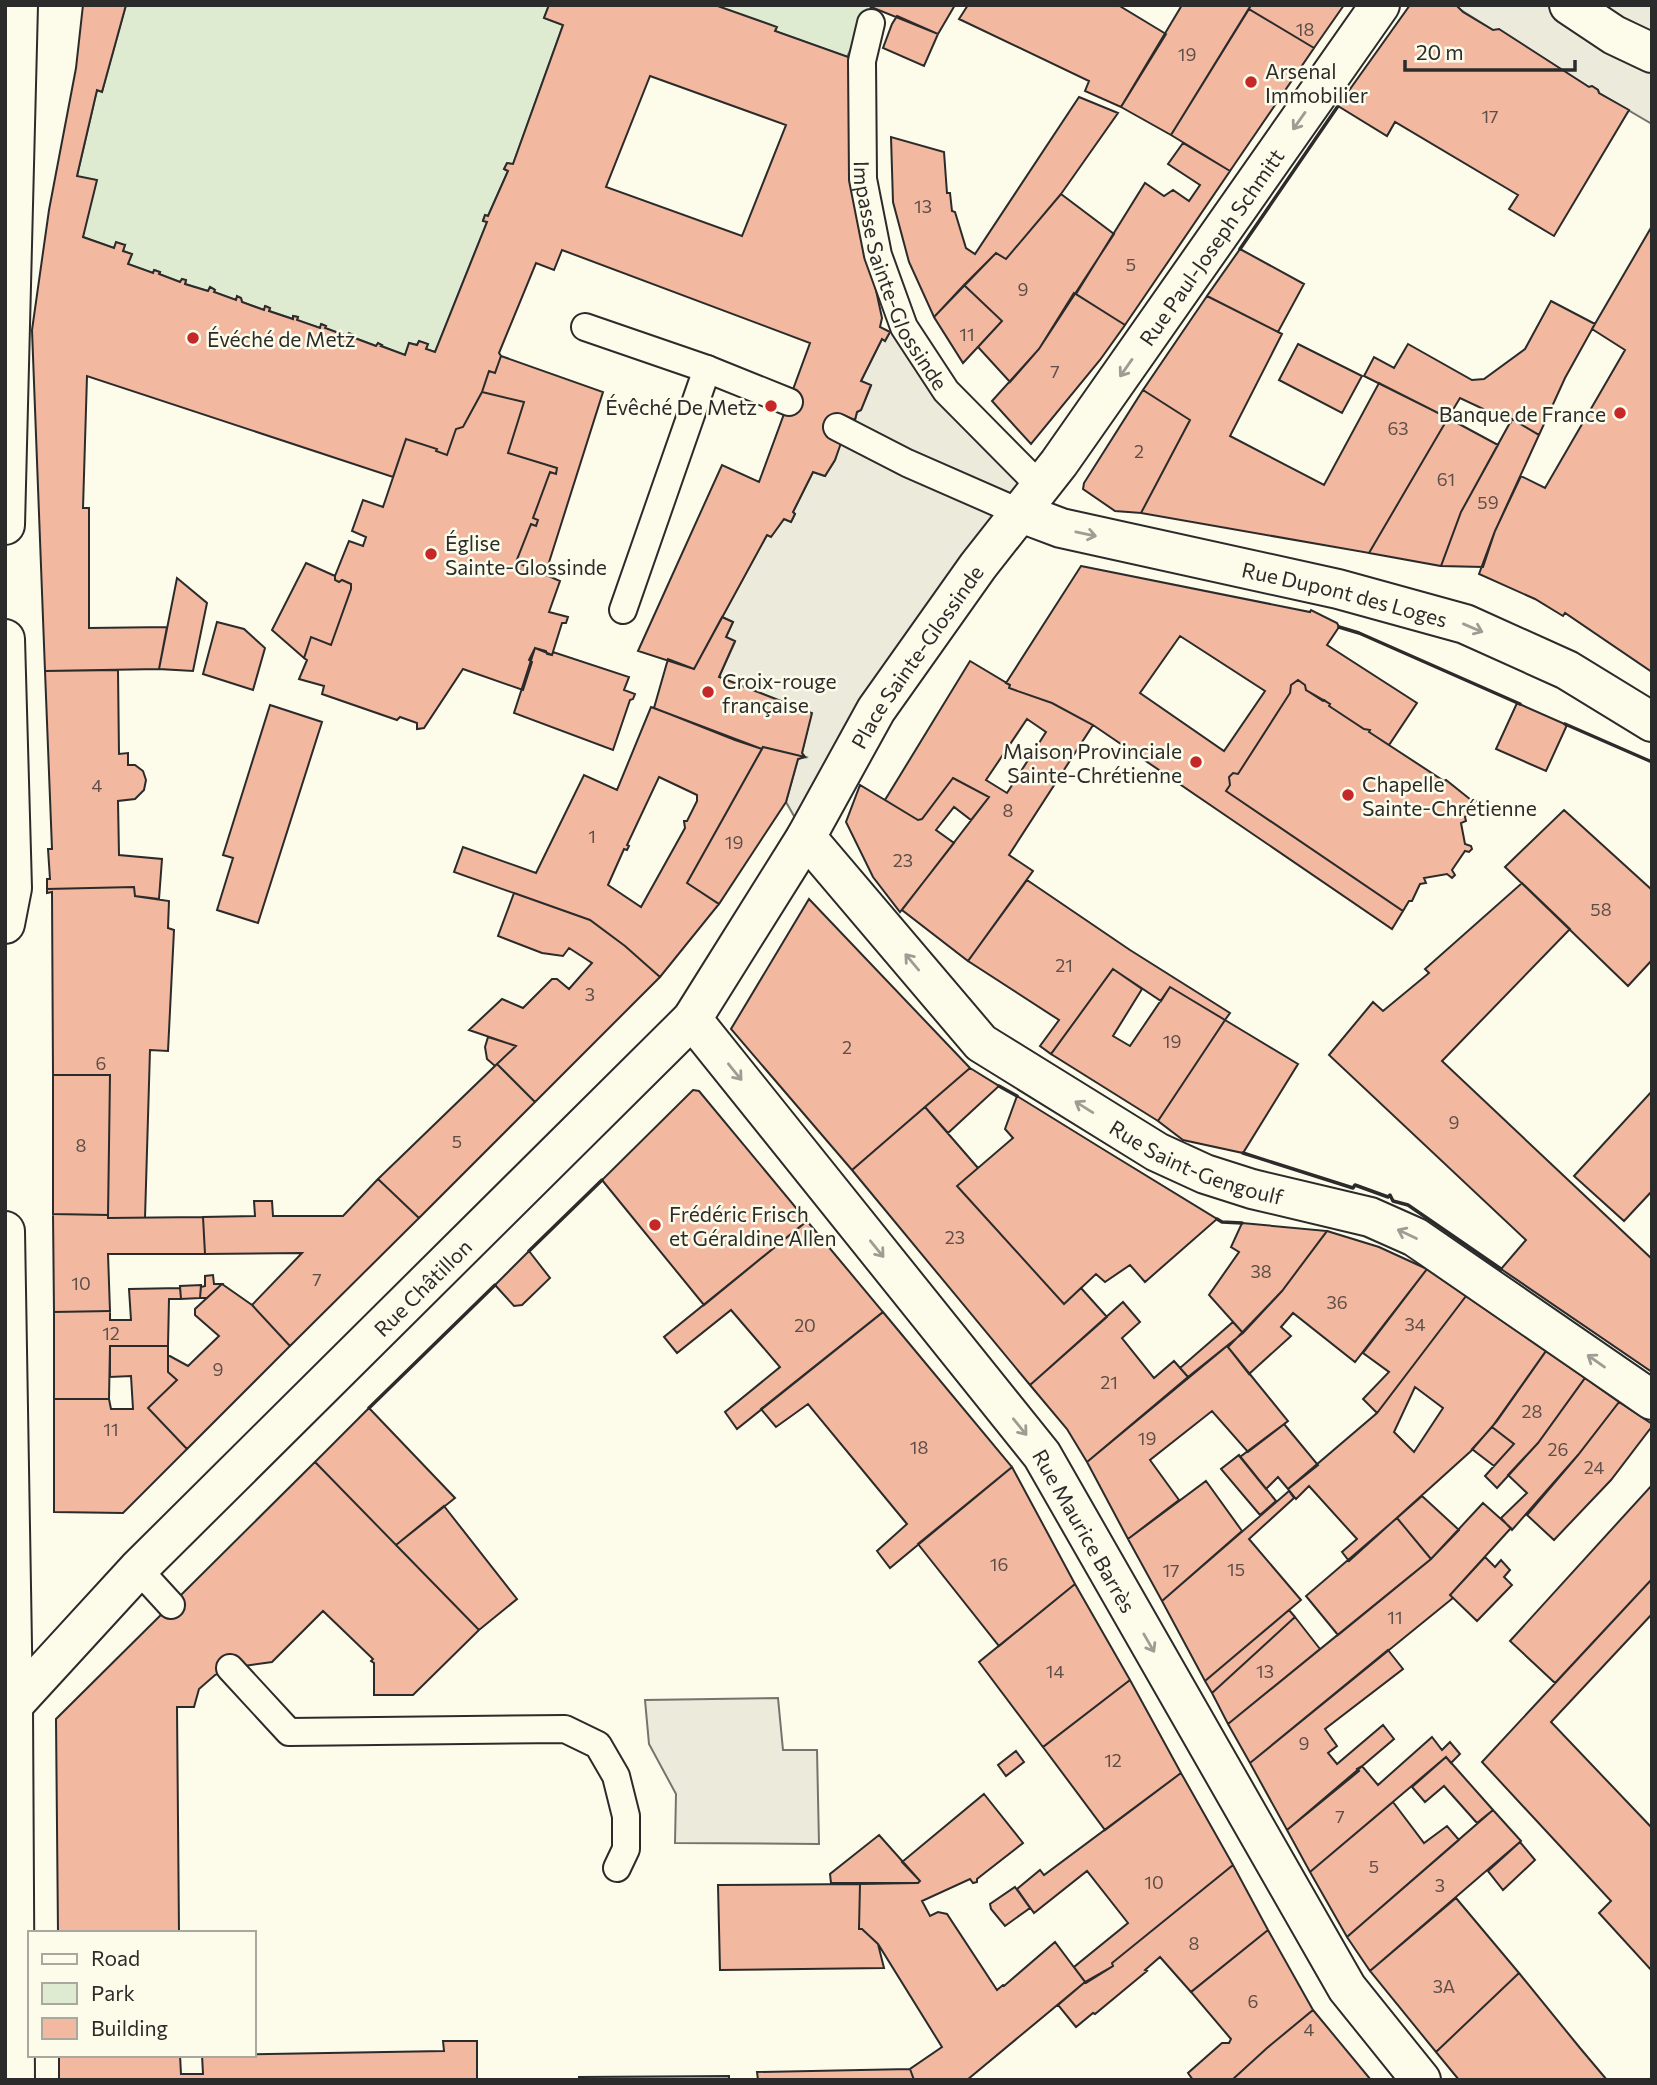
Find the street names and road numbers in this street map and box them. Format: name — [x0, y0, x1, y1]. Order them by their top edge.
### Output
street label: Rue Paul-Joseph Schmitt — [1133, 143, 1288, 350]
street label: Impasse Sainte-Glossinde — [850, 161, 954, 394]
street label: Rue Dupont des Loges — [1240, 556, 1450, 631]
street label: Place Sainte-Glossinde — [845, 560, 988, 753]
street label: Rue Saint-Gengoulf — [1106, 1114, 1287, 1209]
street label: Rue Châtillon — [368, 1233, 476, 1341]
street label: Rue Maurice Barrès — [1029, 1444, 1142, 1617]

